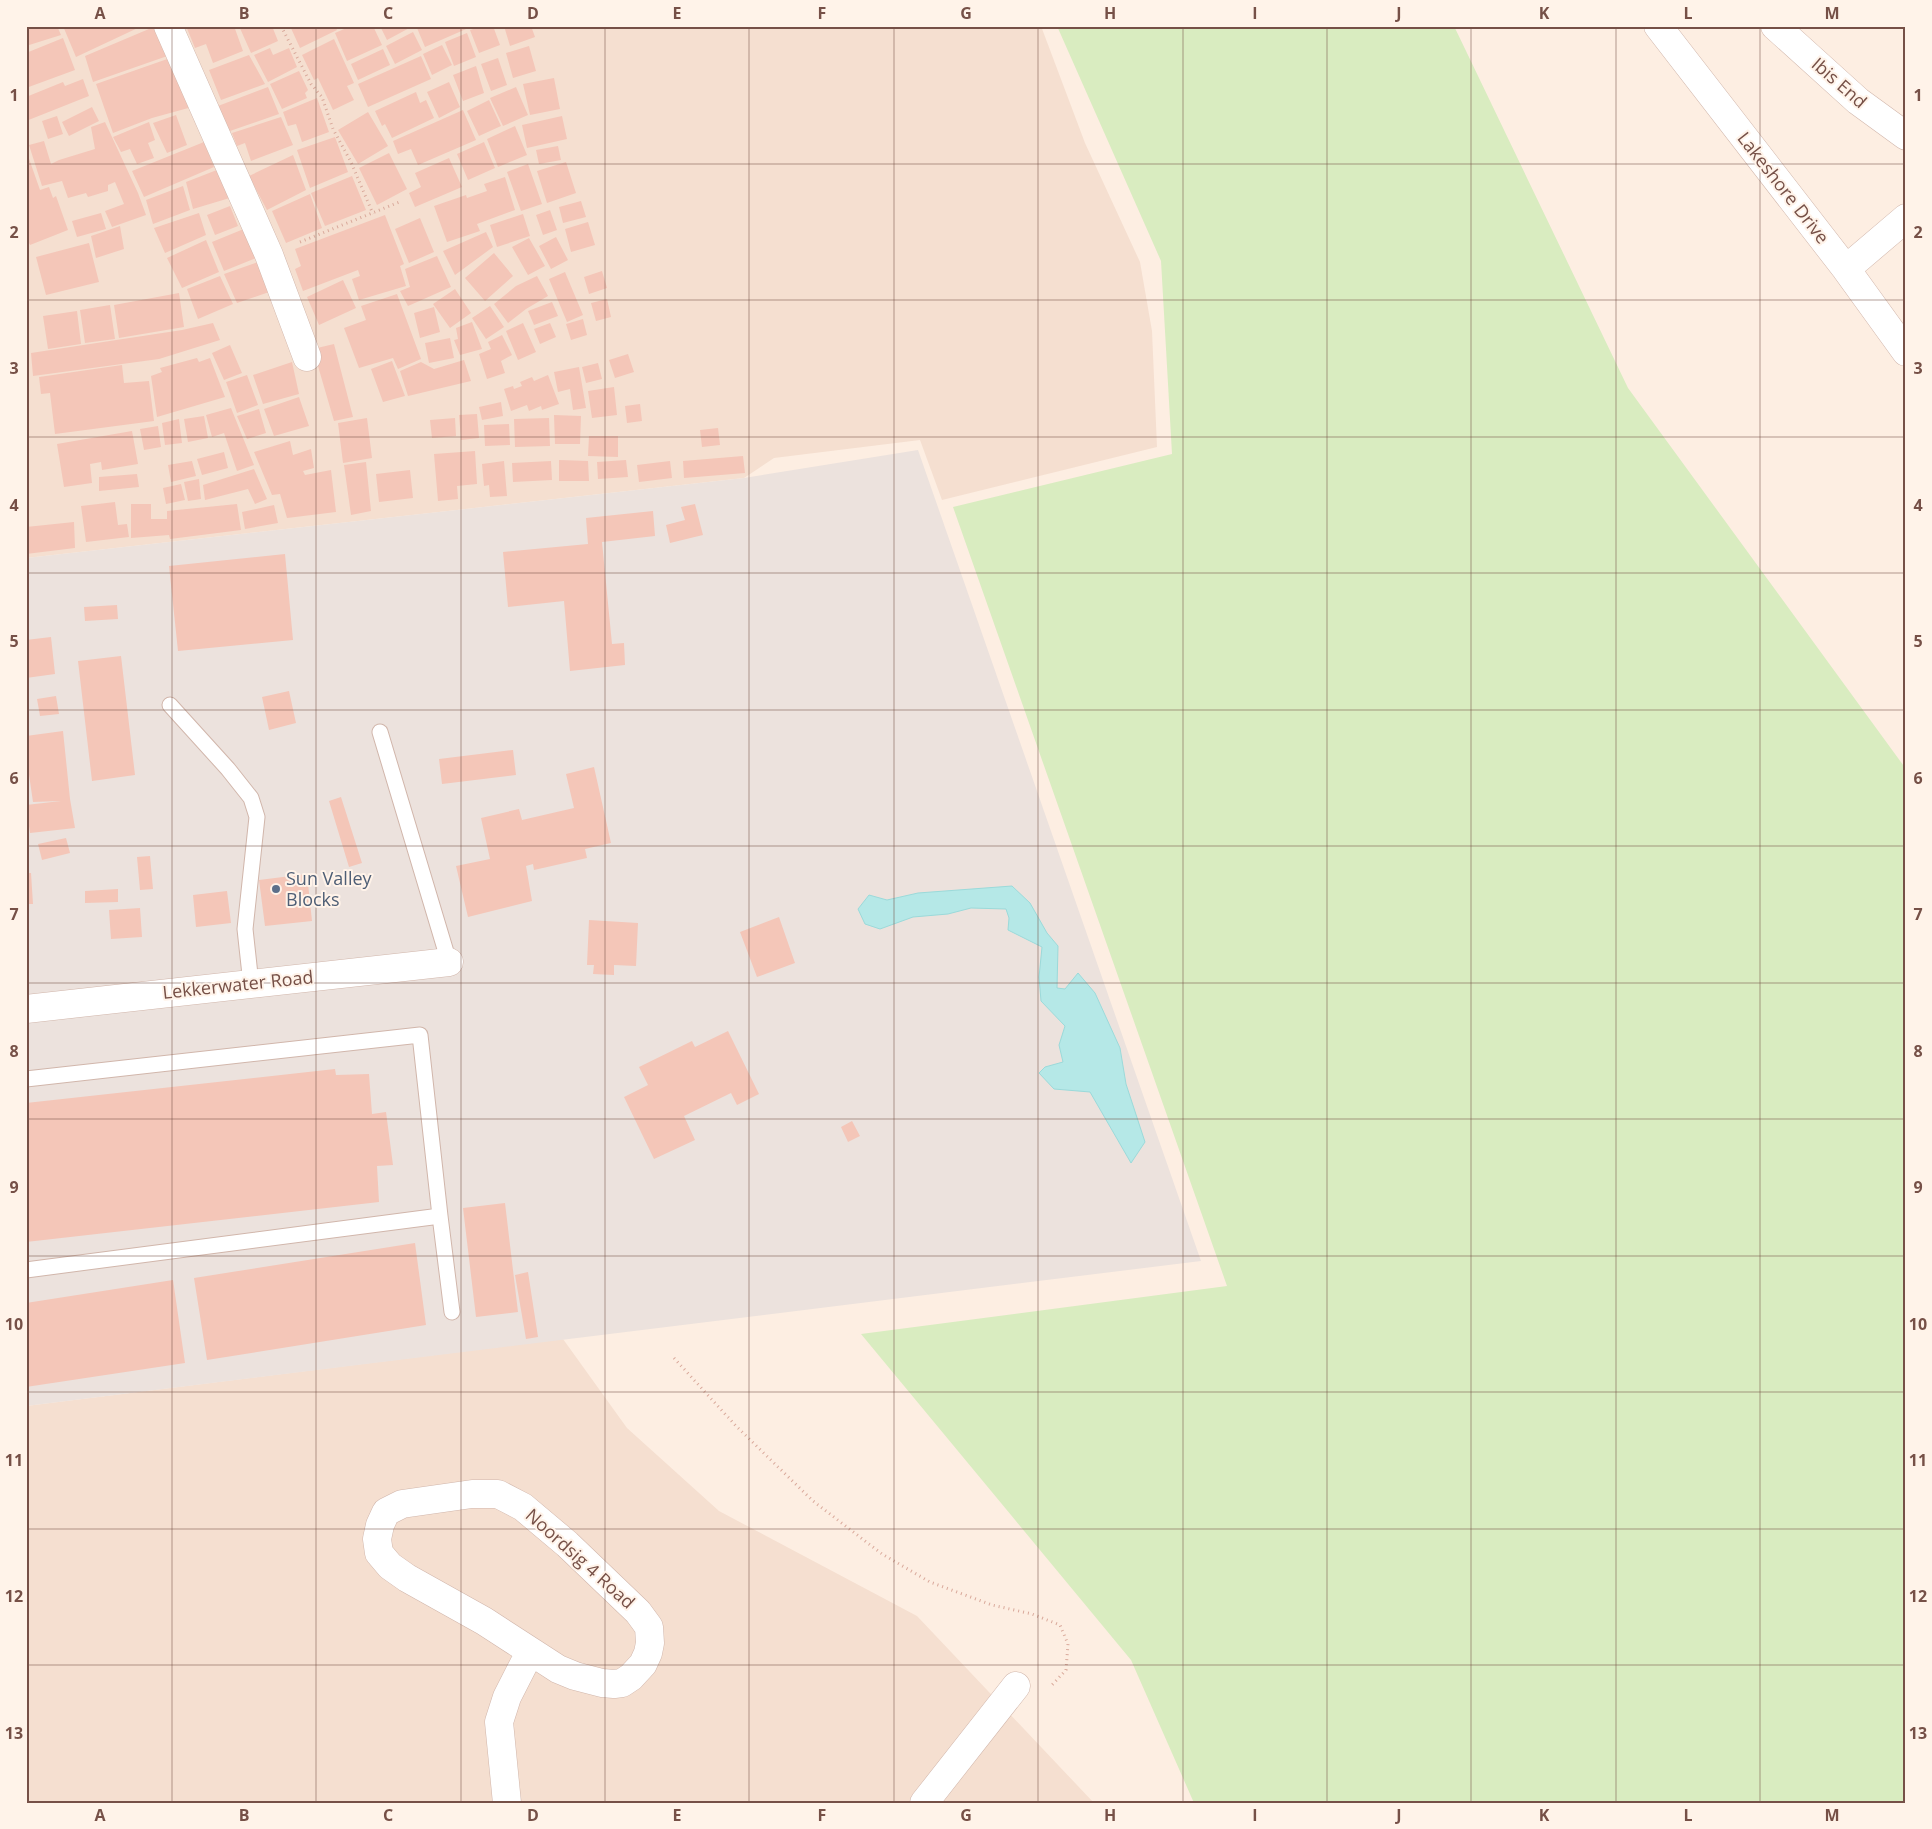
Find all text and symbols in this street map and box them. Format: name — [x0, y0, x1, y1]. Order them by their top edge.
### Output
text: A — [94, 2, 106, 24]
text: B — [239, 2, 249, 24]
text: C — [383, 2, 393, 24]
text: D — [527, 2, 539, 24]
text: E — [673, 2, 682, 24]
text: F — [818, 2, 826, 24]
text: G — [960, 2, 972, 24]
text: H — [1104, 2, 1116, 24]
text: I — [1252, 2, 1258, 24]
text: J — [1394, 2, 1402, 24]
text: K — [1539, 2, 1550, 24]
text: L — [1683, 2, 1693, 24]
text: M — [1824, 2, 1840, 24]
street label: Ibis End — [1807, 52, 1872, 113]
text: 1 — [9, 84, 19, 106]
text: 1 — [1913, 84, 1923, 106]
street label: Lakeshore Drive — [1733, 127, 1835, 248]
text: 2 — [9, 221, 19, 243]
text: 2 — [1913, 221, 1923, 243]
text: 3 — [9, 357, 19, 379]
text: 3 — [1913, 357, 1923, 379]
text: 4 — [9, 494, 19, 516]
text: 4 — [1913, 494, 1923, 516]
text: 5 — [9, 630, 19, 652]
text: 5 — [1913, 630, 1923, 652]
text: 6 — [9, 767, 19, 789]
text: 6 — [1913, 767, 1923, 789]
place label: Sun Valley Blocks — [286, 866, 373, 911]
marker: Sun Valley Blocks — [270, 883, 282, 895]
text: 7 — [9, 903, 19, 925]
text: 7 — [1913, 903, 1923, 925]
street label: Lekkerwater Road — [161, 964, 314, 1004]
text: 8 — [9, 1040, 19, 1062]
text: 8 — [1913, 1040, 1923, 1062]
text: 9 — [9, 1176, 19, 1198]
text: 9 — [1913, 1176, 1923, 1198]
text: 10 — [5, 1313, 23, 1335]
text: 10 — [1909, 1313, 1927, 1335]
text: 11 — [5, 1449, 23, 1471]
text: 11 — [1909, 1449, 1927, 1471]
street label: Noordsig 4 Road — [521, 1503, 640, 1614]
text: 12 — [5, 1585, 23, 1607]
text: 12 — [1909, 1585, 1927, 1607]
text: 13 — [5, 1722, 23, 1744]
text: 13 — [1909, 1722, 1927, 1744]
text: A — [94, 1804, 106, 1826]
text: B — [239, 1804, 249, 1826]
text: C — [383, 1804, 393, 1826]
text: D — [527, 1804, 539, 1826]
text: E — [673, 1804, 682, 1826]
text: F — [818, 1804, 826, 1826]
text: G — [960, 1804, 972, 1826]
text: H — [1104, 1804, 1116, 1826]
text: I — [1252, 1804, 1258, 1826]
text: J — [1394, 1804, 1402, 1826]
text: K — [1539, 1804, 1550, 1826]
text: L — [1683, 1804, 1693, 1826]
text: M — [1824, 1804, 1840, 1826]

